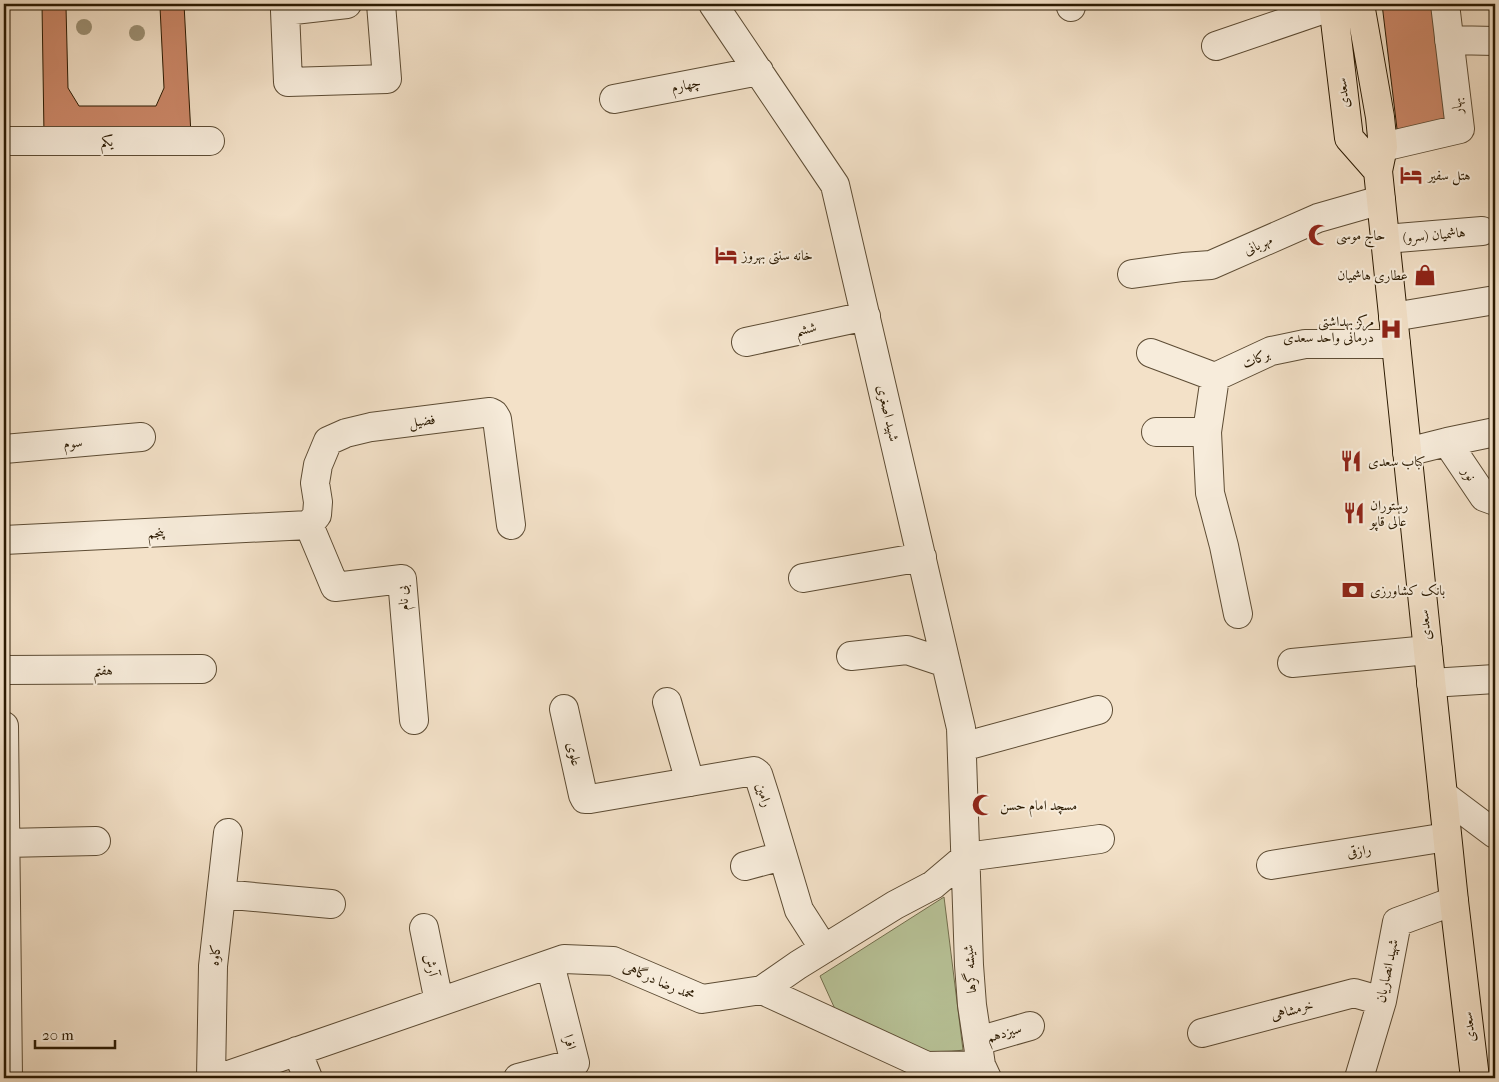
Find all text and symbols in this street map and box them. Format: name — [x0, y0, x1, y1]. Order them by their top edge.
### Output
street label: چهارم — [670, 74, 703, 100]
street label: سعدی — [1333, 77, 1353, 109]
street label: بهار — [1448, 97, 1468, 117]
street label: یکم — [101, 133, 115, 155]
hotel icon: هتل سفیر — [1398, 162, 1424, 188]
place label: هتل سفیر — [1426, 167, 1471, 186]
mosque icon: حاج موسی — [1306, 222, 1332, 248]
street label: هاشمیان (سرو) — [1402, 224, 1466, 247]
place label: حاج موسی — [1336, 227, 1385, 248]
street label: مهربانی — [1241, 231, 1275, 260]
hotel icon: خانه سنتی بهروز — [713, 242, 739, 268]
place label: خانه سنتی بهروز — [740, 247, 813, 265]
shop icon: عطاری هاشمیان — [1412, 262, 1438, 288]
place label: عطاری هاشمیان — [1337, 267, 1408, 284]
place label: مرکز بهداشتی درمانی واحد سعدی — [1283, 313, 1374, 346]
hospital icon: مرکز بهداشتی درمانی واحد سعدی — [1378, 316, 1404, 342]
street label: ششم — [794, 318, 819, 344]
street label: برکات — [1240, 345, 1273, 372]
street label: شهید اصغری — [872, 383, 903, 443]
street label: فضیل — [408, 411, 437, 433]
street label: سوم — [63, 434, 84, 456]
restaurant icon: کباب سعدی — [1338, 448, 1364, 474]
place label: کباب سعدی — [1368, 453, 1426, 470]
street label: نور — [1457, 462, 1480, 484]
place label: رستوران عالی قاپو — [1368, 497, 1408, 532]
restaurant icon: رستوران عالی قاپو — [1341, 500, 1367, 526]
street label: پنجم — [147, 524, 167, 547]
bank icon: بانک کشاورزی — [1340, 577, 1366, 603]
place label: بانک کشاورزی — [1370, 582, 1446, 599]
street label: بی نام — [393, 584, 417, 612]
street label: سعدی — [1415, 609, 1435, 641]
street label: هفتم — [93, 662, 113, 684]
street label: علوی — [563, 740, 585, 768]
street label: رامین — [752, 781, 776, 809]
mosque icon: مسچد امام حسن — [970, 792, 996, 818]
place label: مسچد امام حسن — [1000, 797, 1077, 818]
street label: رازقی — [1346, 841, 1372, 861]
street label: شهید انصاریان — [1372, 938, 1403, 1004]
street label: کاوه — [205, 943, 225, 967]
street label: شیشه گرها — [959, 944, 980, 994]
street label: آرش — [420, 952, 442, 980]
street label: محمد رضا درگاهی — [620, 958, 698, 1004]
street label: خرمشاهی — [1269, 996, 1315, 1024]
street label: سعدی — [1459, 1011, 1479, 1043]
scale bar — [35, 1017, 115, 1049]
street label: سیزدهم — [985, 1020, 1025, 1051]
text: 20 m — [42, 1026, 74, 1044]
street label: افرا — [560, 1033, 580, 1051]

